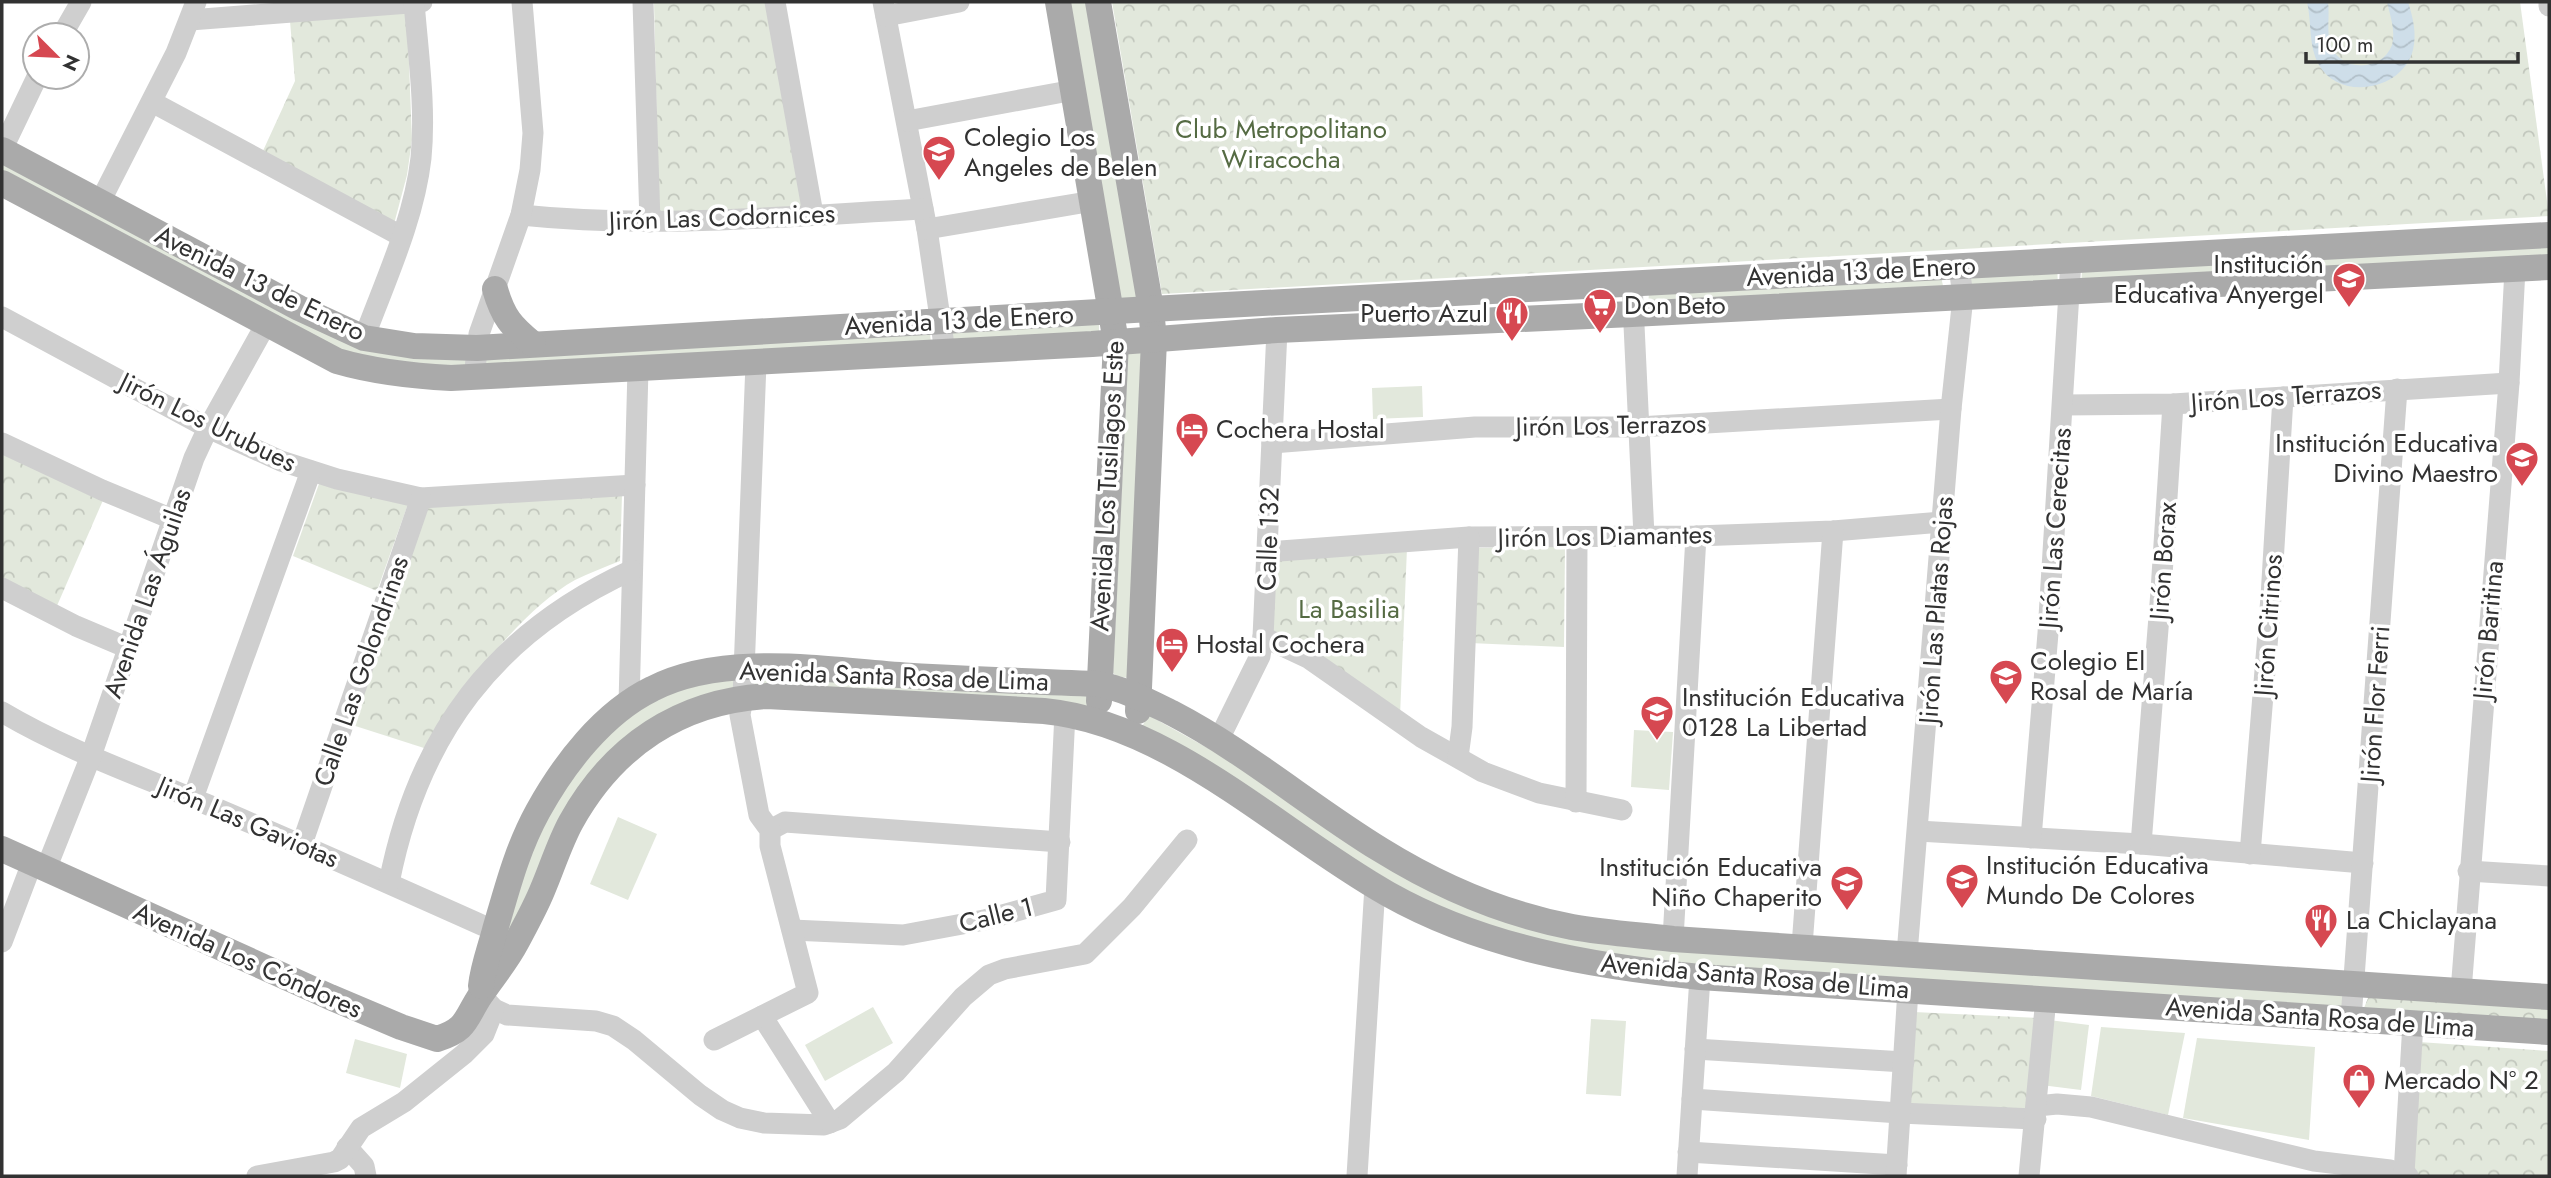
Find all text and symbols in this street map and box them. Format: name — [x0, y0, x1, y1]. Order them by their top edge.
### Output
north arrow — [21, 21, 91, 91]
scale bar — [2306, 21, 2518, 65]
text: 100 m — [2316, 30, 2373, 60]
text: N — [56, 50, 86, 75]
park label: Club Metropolitano Wiracocha — [1175, 110, 1387, 178]
place label: Colegio Los Angeles de Belen — [964, 118, 1158, 186]
school or university icon: Colegio Los Angeles de Belen — [920, 133, 958, 182]
street label: Jirón Las Codornices — [605, 194, 836, 240]
street label: Avenida 13 de Enero — [148, 216, 372, 350]
place label: Institución Educativa Anyergel — [2114, 245, 2324, 313]
street label: Avenida 13 de Enero — [1745, 246, 1977, 296]
school or university icon: Institución Educativa Anyergel — [2330, 260, 2368, 309]
supermarket icon: Don Beto — [1581, 286, 1619, 335]
place label: Don Beto — [1624, 286, 1726, 324]
place label: Puerto Azul — [1360, 294, 1488, 332]
restaurant icon: Puerto Azul — [1493, 294, 1531, 343]
street label: Avenida 13 de Enero — [843, 295, 1075, 345]
street label: Avenida Los Tusilagos Este — [1080, 340, 1134, 632]
street label: Jirón Los Urubues — [110, 361, 303, 481]
street label: Jirón Los Terrazos — [2187, 370, 2383, 422]
street label: Jirón Los Terrazos — [1512, 404, 1707, 446]
hotel icon: Cochera Hostal — [1173, 410, 1211, 459]
place label: Cochera Hostal — [1216, 410, 1385, 448]
place label: Institución Educativa Divino Maestro — [2275, 424, 2498, 492]
street label: Jirón Las Cerecitas — [2029, 426, 2081, 633]
school or university icon: Institución Educativa Divino Maestro — [2503, 439, 2541, 488]
street label: Avenida Las Águilas — [93, 483, 201, 703]
street label: Calle 132 — [1247, 486, 1289, 592]
street label: Jirón Las Platas Rojas — [1909, 495, 1963, 728]
street label: Jirón Borax — [2140, 501, 2186, 624]
street label: Jirón Los Diamantes — [1494, 515, 1713, 557]
street label: Calle Las Golondrinas — [304, 551, 418, 791]
street label: Jirón Citrinos — [2244, 553, 2292, 700]
street label: Jirón Baritina — [2463, 559, 2513, 704]
park label: La Basilia — [1298, 590, 1400, 628]
street label: Jirón Flor Ferri — [2350, 624, 2399, 787]
hotel icon: Hostal Cochera — [1153, 625, 1191, 674]
place label: Hostal Cochera — [1196, 625, 1365, 663]
place label: Colegio El Rosal de María — [2030, 642, 2193, 710]
street label: Avenida Santa Rosa de Lima — [739, 652, 1049, 700]
school or university icon: Colegio El Rosal de María — [1987, 657, 2025, 706]
place label: Institución Educativa 0128 La Libertad — [1682, 678, 1905, 746]
school or university icon: Institución Educativa 0128 La Libertad — [1638, 693, 1676, 742]
street label: Jirón Las Gaviotas — [149, 765, 345, 877]
place label: Institución Educativa Mundo De Colores — [1986, 846, 2209, 914]
place label: Institución Educativa Niño Chaperito — [1599, 848, 1822, 916]
school or university icon: Institución Educativa Mundo De Colores — [1943, 861, 1981, 910]
school or university icon: Institución Educativa Niño Chaperito — [1828, 863, 1866, 912]
street label: Calle 1 — [955, 887, 1037, 943]
street label: Avenida Los Cóndores — [127, 892, 369, 1028]
restaurant icon: La Chiclayana — [2302, 901, 2340, 950]
place label: La Chiclayana — [2346, 901, 2497, 939]
street label: Avenida Santa Rosa de Lima — [1599, 944, 1911, 1008]
street label: Avenida Santa Rosa de Lima — [2164, 987, 2476, 1047]
shop icon: Mercado Nº 2 — [2340, 1061, 2378, 1110]
place label: Mercado Nº 2 — [2384, 1061, 2539, 1099]

